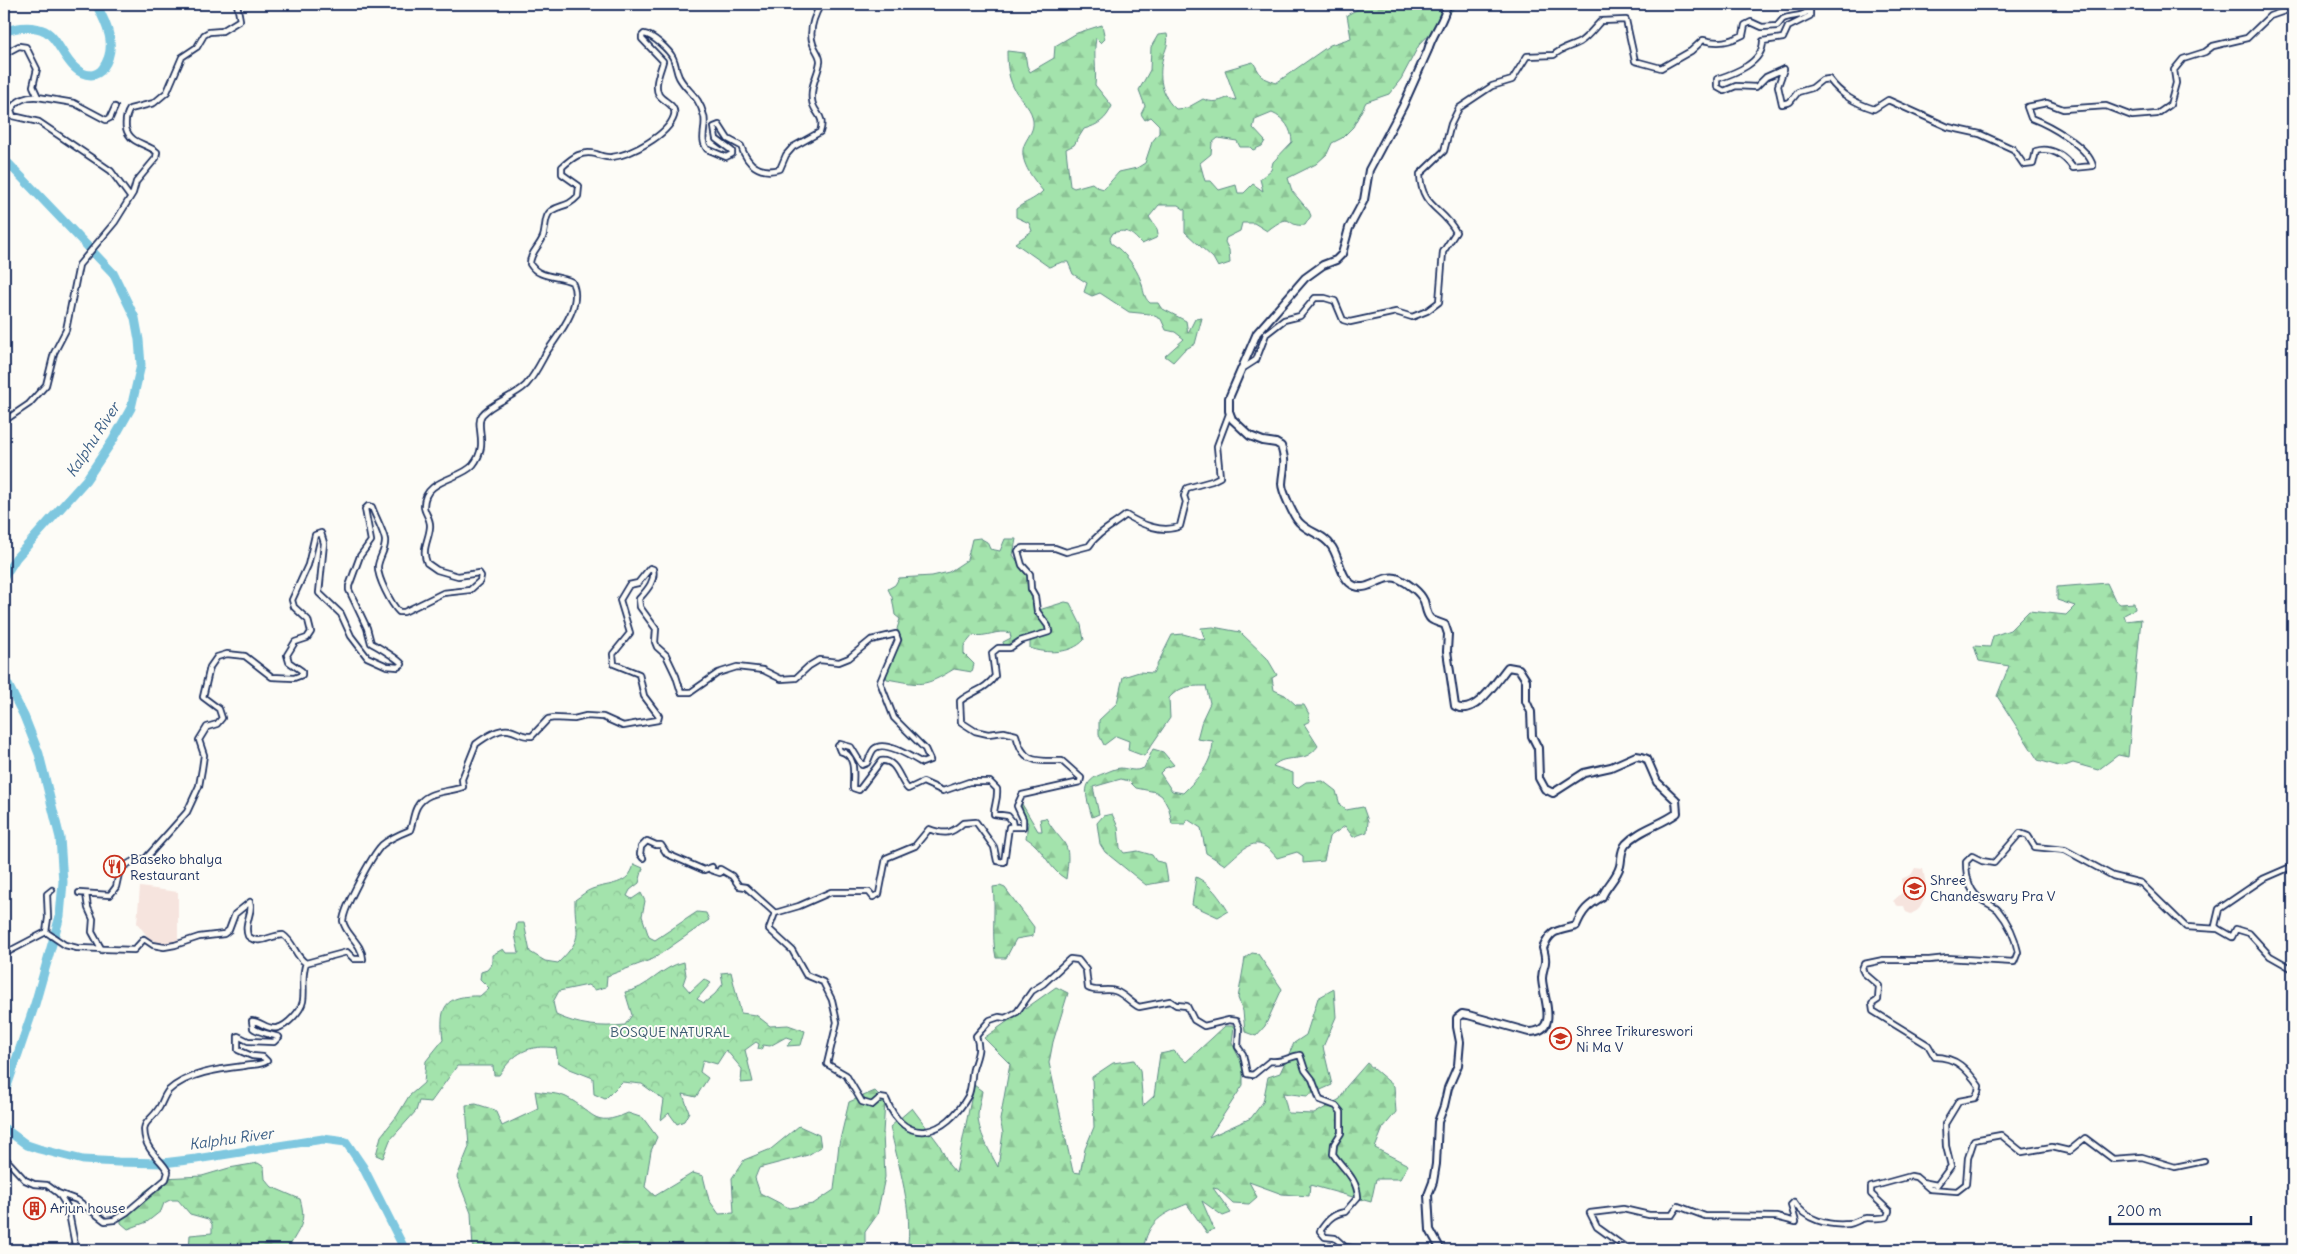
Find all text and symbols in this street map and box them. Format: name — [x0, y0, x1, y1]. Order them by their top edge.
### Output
water label: Kalphu River — [61, 397, 125, 481]
place label: Baseko bhalya Restaurant — [130, 850, 222, 884]
restaurant icon: Baseko bhalya Restaurant — [102, 855, 126, 879]
place label: Shree Chandeswary Pra V — [1930, 871, 2056, 905]
school or university icon: Shree Chandeswary Pra V — [1902, 876, 1926, 900]
place label: Shree Trikureswori Ni Ma V — [1576, 1022, 1693, 1056]
park label: BOSQUE NATURAL — [610, 1023, 730, 1041]
school or university icon: Shree Trikureswori Ni Ma V — [1548, 1027, 1572, 1051]
water label: Kalphu River — [188, 1123, 276, 1154]
scale bar — [2110, 1194, 2251, 1226]
building icon: Arjun house — [22, 1196, 46, 1220]
place label: Arjun house — [50, 1199, 125, 1217]
text: 200 m — [2117, 1201, 2162, 1220]

